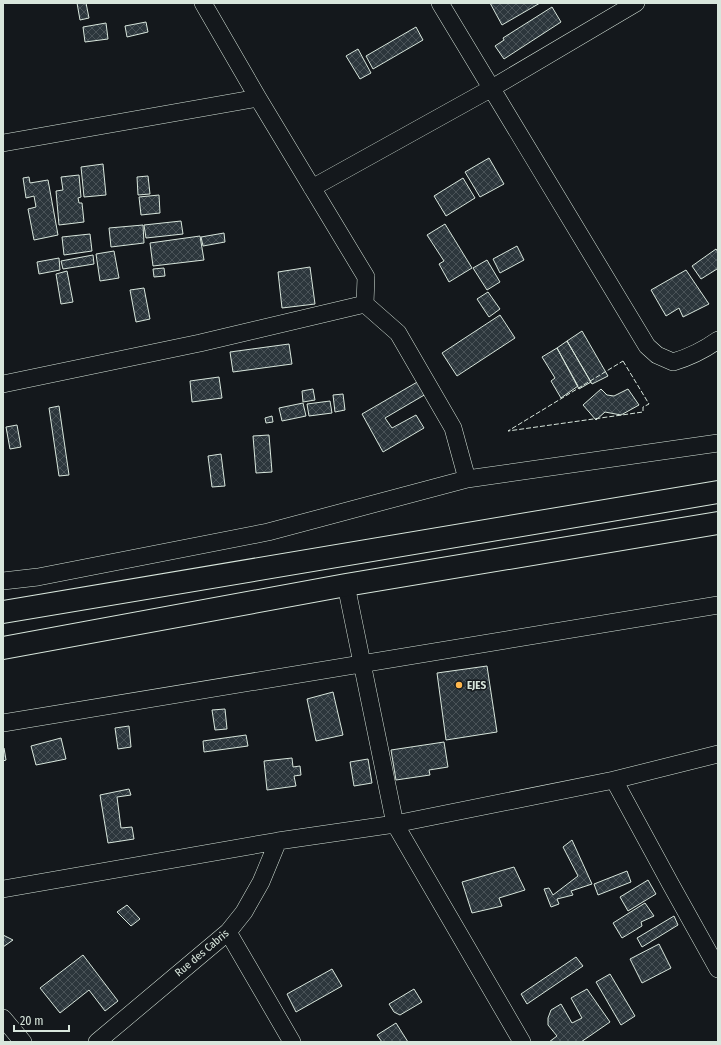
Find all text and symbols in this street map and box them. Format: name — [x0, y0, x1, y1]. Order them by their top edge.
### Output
place label: EJES — [467, 679, 486, 692]
marker: EJES — [454, 680, 464, 690]
street label: Rue des Cabris — [172, 926, 232, 979]
scale bar — [14, 1007, 69, 1033]
text: 20 m — [20, 1014, 44, 1028]

